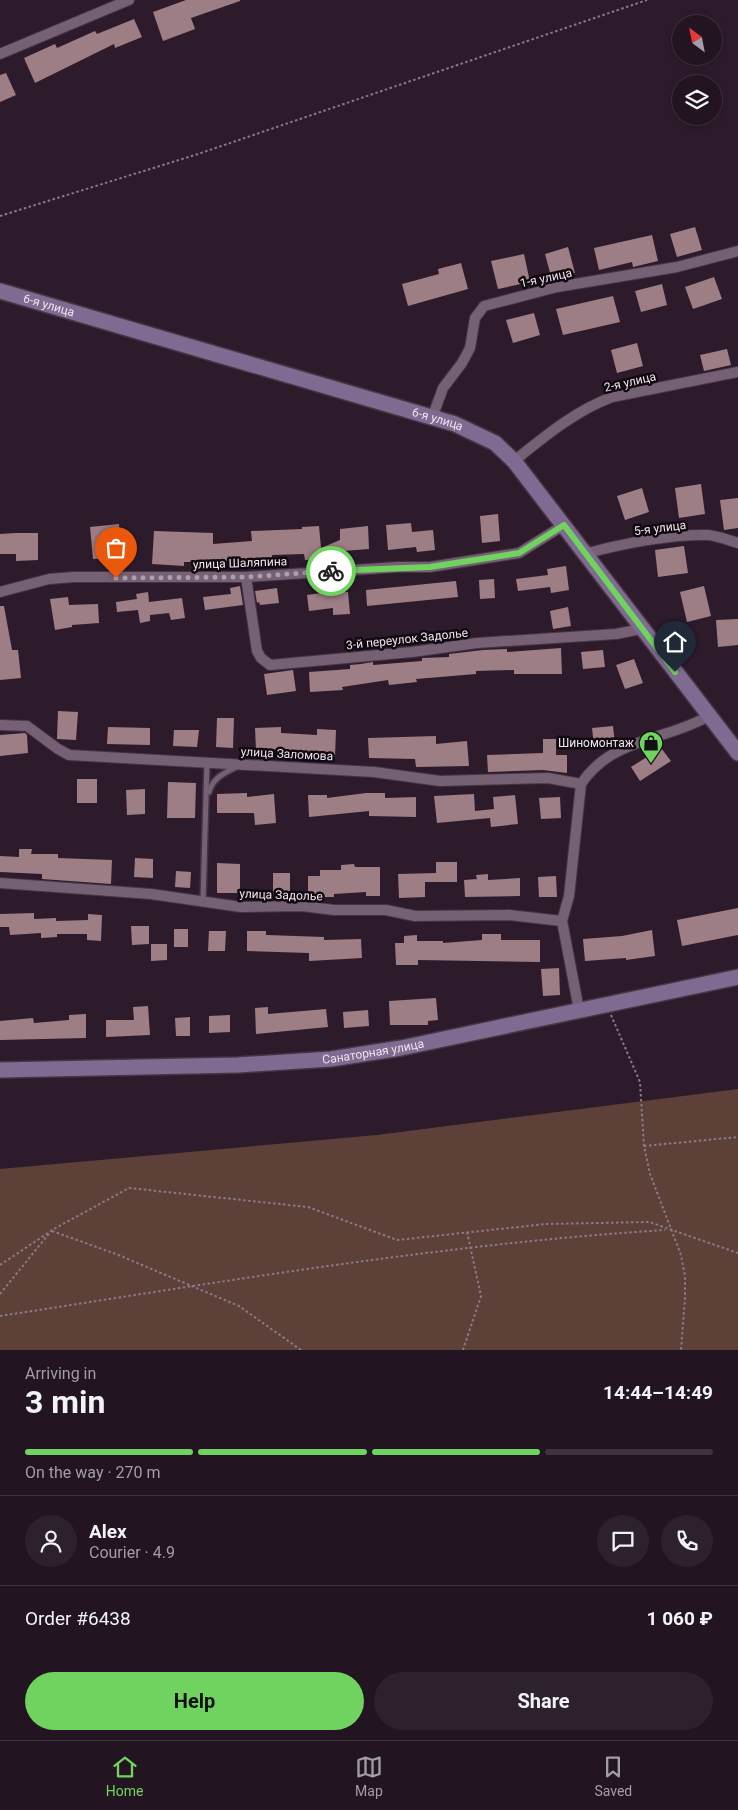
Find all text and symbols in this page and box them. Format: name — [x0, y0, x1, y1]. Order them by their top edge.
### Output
north arrow — [672, 15, 722, 65]
map controls — [672, 15, 722, 125]
button: layers — [672, 75, 722, 125]
street label: 1-я улица — [519, 266, 573, 290]
street label: 6-я улица — [22, 291, 76, 319]
street label: 2-я улица — [603, 369, 657, 395]
street label: 6-я улица — [410, 405, 465, 434]
street label: 5-я улица — [633, 518, 687, 538]
pin — [95, 527, 137, 578]
icon: bag — [102, 534, 130, 562]
courier — [306, 546, 356, 596]
street label: улица Шаляпина — [193, 554, 287, 572]
icon: bike — [317, 557, 345, 585]
pin — [654, 621, 696, 672]
street label: 3-й переулок Задолье — [345, 626, 469, 652]
icon: home — [661, 628, 689, 656]
shop icon: Шиномонтаж — [638, 730, 664, 764]
place label: Шиномонтаж — [558, 736, 635, 750]
street label: улица Заломова — [240, 745, 334, 763]
street label: улица Задолье — [239, 887, 323, 903]
street label: Санаторная улица — [322, 1036, 425, 1067]
text: Arriving in — [25, 1364, 96, 1383]
text: 14:44–14:49 — [603, 1381, 713, 1404]
text: 3 min — [25, 1383, 105, 1421]
text: On the way · 270 m — [25, 1463, 161, 1482]
button: person — [25, 1515, 77, 1567]
button: chat — [597, 1515, 649, 1567]
button: phone — [661, 1515, 713, 1567]
text: Alex — [89, 1520, 127, 1543]
text: Courier · 4.9 — [89, 1543, 175, 1562]
text: Order #6438 — [25, 1607, 131, 1630]
text: 1 060 ₽ — [647, 1607, 713, 1630]
button: Help — [25, 1672, 364, 1730]
button: Share — [374, 1672, 713, 1730]
tab: Home — [106, 1753, 143, 1799]
tab: Map — [355, 1753, 383, 1799]
tab: Saved — [594, 1753, 632, 1799]

